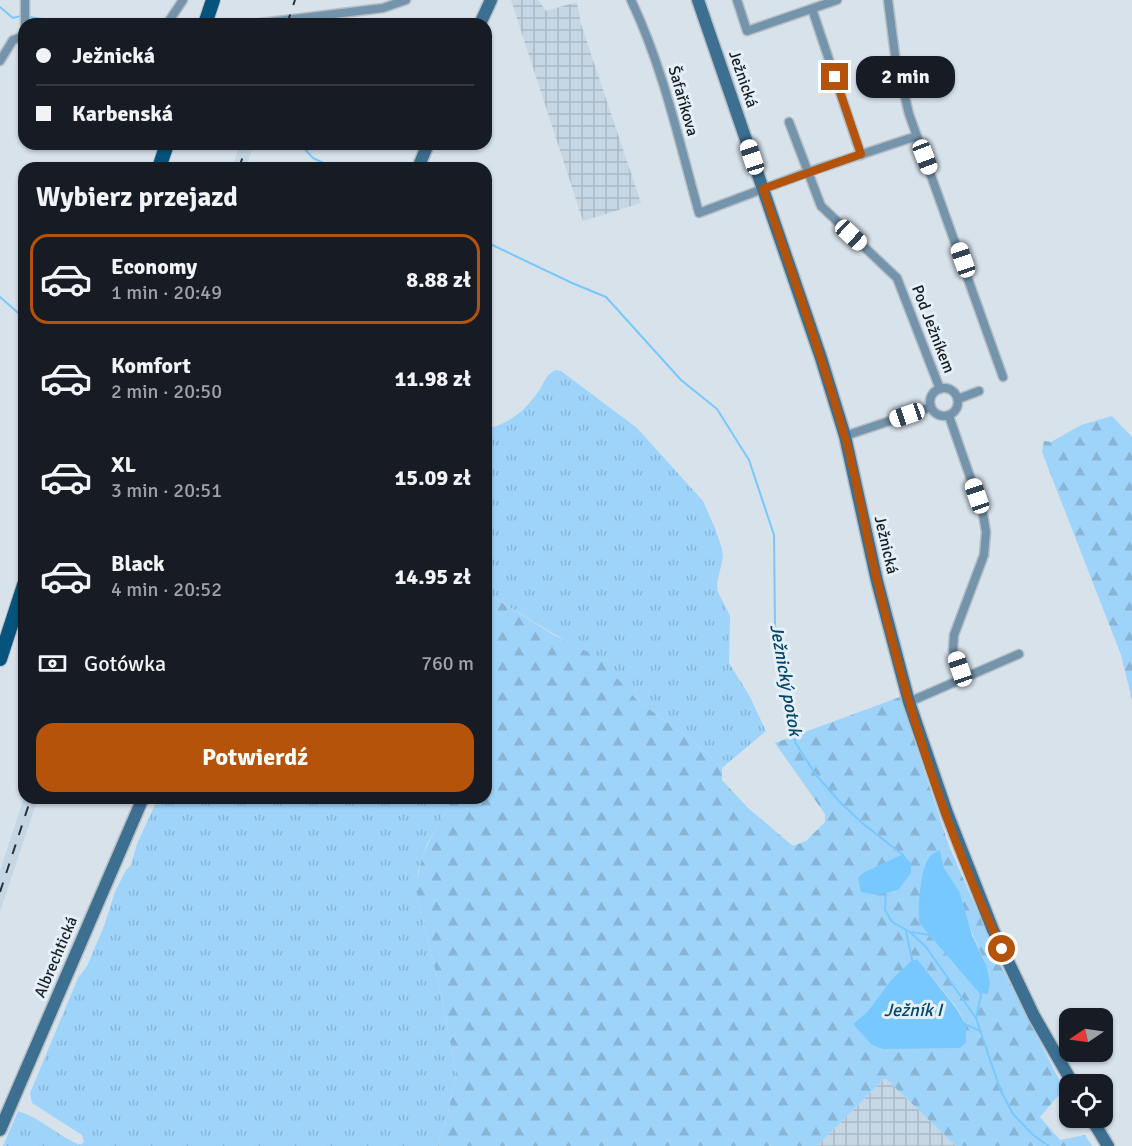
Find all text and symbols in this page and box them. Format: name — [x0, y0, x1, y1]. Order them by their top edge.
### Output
text: Ježnická — [72, 42, 155, 69]
street label: Ježnická — [724, 48, 762, 110]
callout: 2 min — [856, 56, 955, 98]
route end — [821, 63, 848, 90]
street label: Šafaříkova — [663, 64, 703, 138]
text: 2 min — [881, 64, 930, 89]
text: Karbenská — [72, 100, 173, 127]
car — [738, 137, 766, 177]
car — [910, 137, 940, 177]
text: Wybierz przejazd — [36, 181, 238, 214]
car — [832, 216, 870, 254]
car — [949, 240, 977, 280]
icon: car — [39, 252, 93, 306]
text: Economy — [111, 253, 197, 280]
text: 8.88 zł — [406, 266, 471, 293]
text: 1 min · 20:49 — [111, 280, 222, 305]
street label: Pod Ježníkem — [907, 282, 959, 376]
icon: car — [39, 351, 93, 405]
text: Komfort — [111, 352, 191, 379]
text: 11.98 zł — [394, 365, 471, 392]
text: 2 min · 20:50 — [111, 379, 222, 404]
car — [887, 401, 927, 429]
icon: car — [39, 450, 93, 504]
text: XL — [111, 451, 136, 478]
text: 15.09 zł — [394, 464, 471, 491]
car — [963, 476, 991, 516]
text: 3 min · 20:51 — [111, 478, 222, 503]
street label: Ježnická — [870, 514, 902, 576]
icon: car — [39, 549, 93, 603]
text: Black — [111, 550, 165, 577]
text: 14.95 zł — [394, 563, 471, 590]
text: 4 min · 20:52 — [111, 577, 222, 602]
water label: Ježnický potok — [765, 622, 807, 739]
icon: cash — [36, 647, 69, 680]
car — [946, 649, 974, 689]
text: Gotówka — [84, 650, 166, 677]
text: 760 m — [421, 651, 474, 676]
button: Potwierdź — [36, 723, 474, 792]
street label: Albrechtická — [30, 913, 82, 1001]
route start — [988, 935, 1015, 962]
water label: Ježník I — [884, 999, 944, 1021]
north arrow — [1059, 1008, 1113, 1062]
map controls — [1059, 1008, 1113, 1128]
button: locate — [1059, 1074, 1113, 1128]

